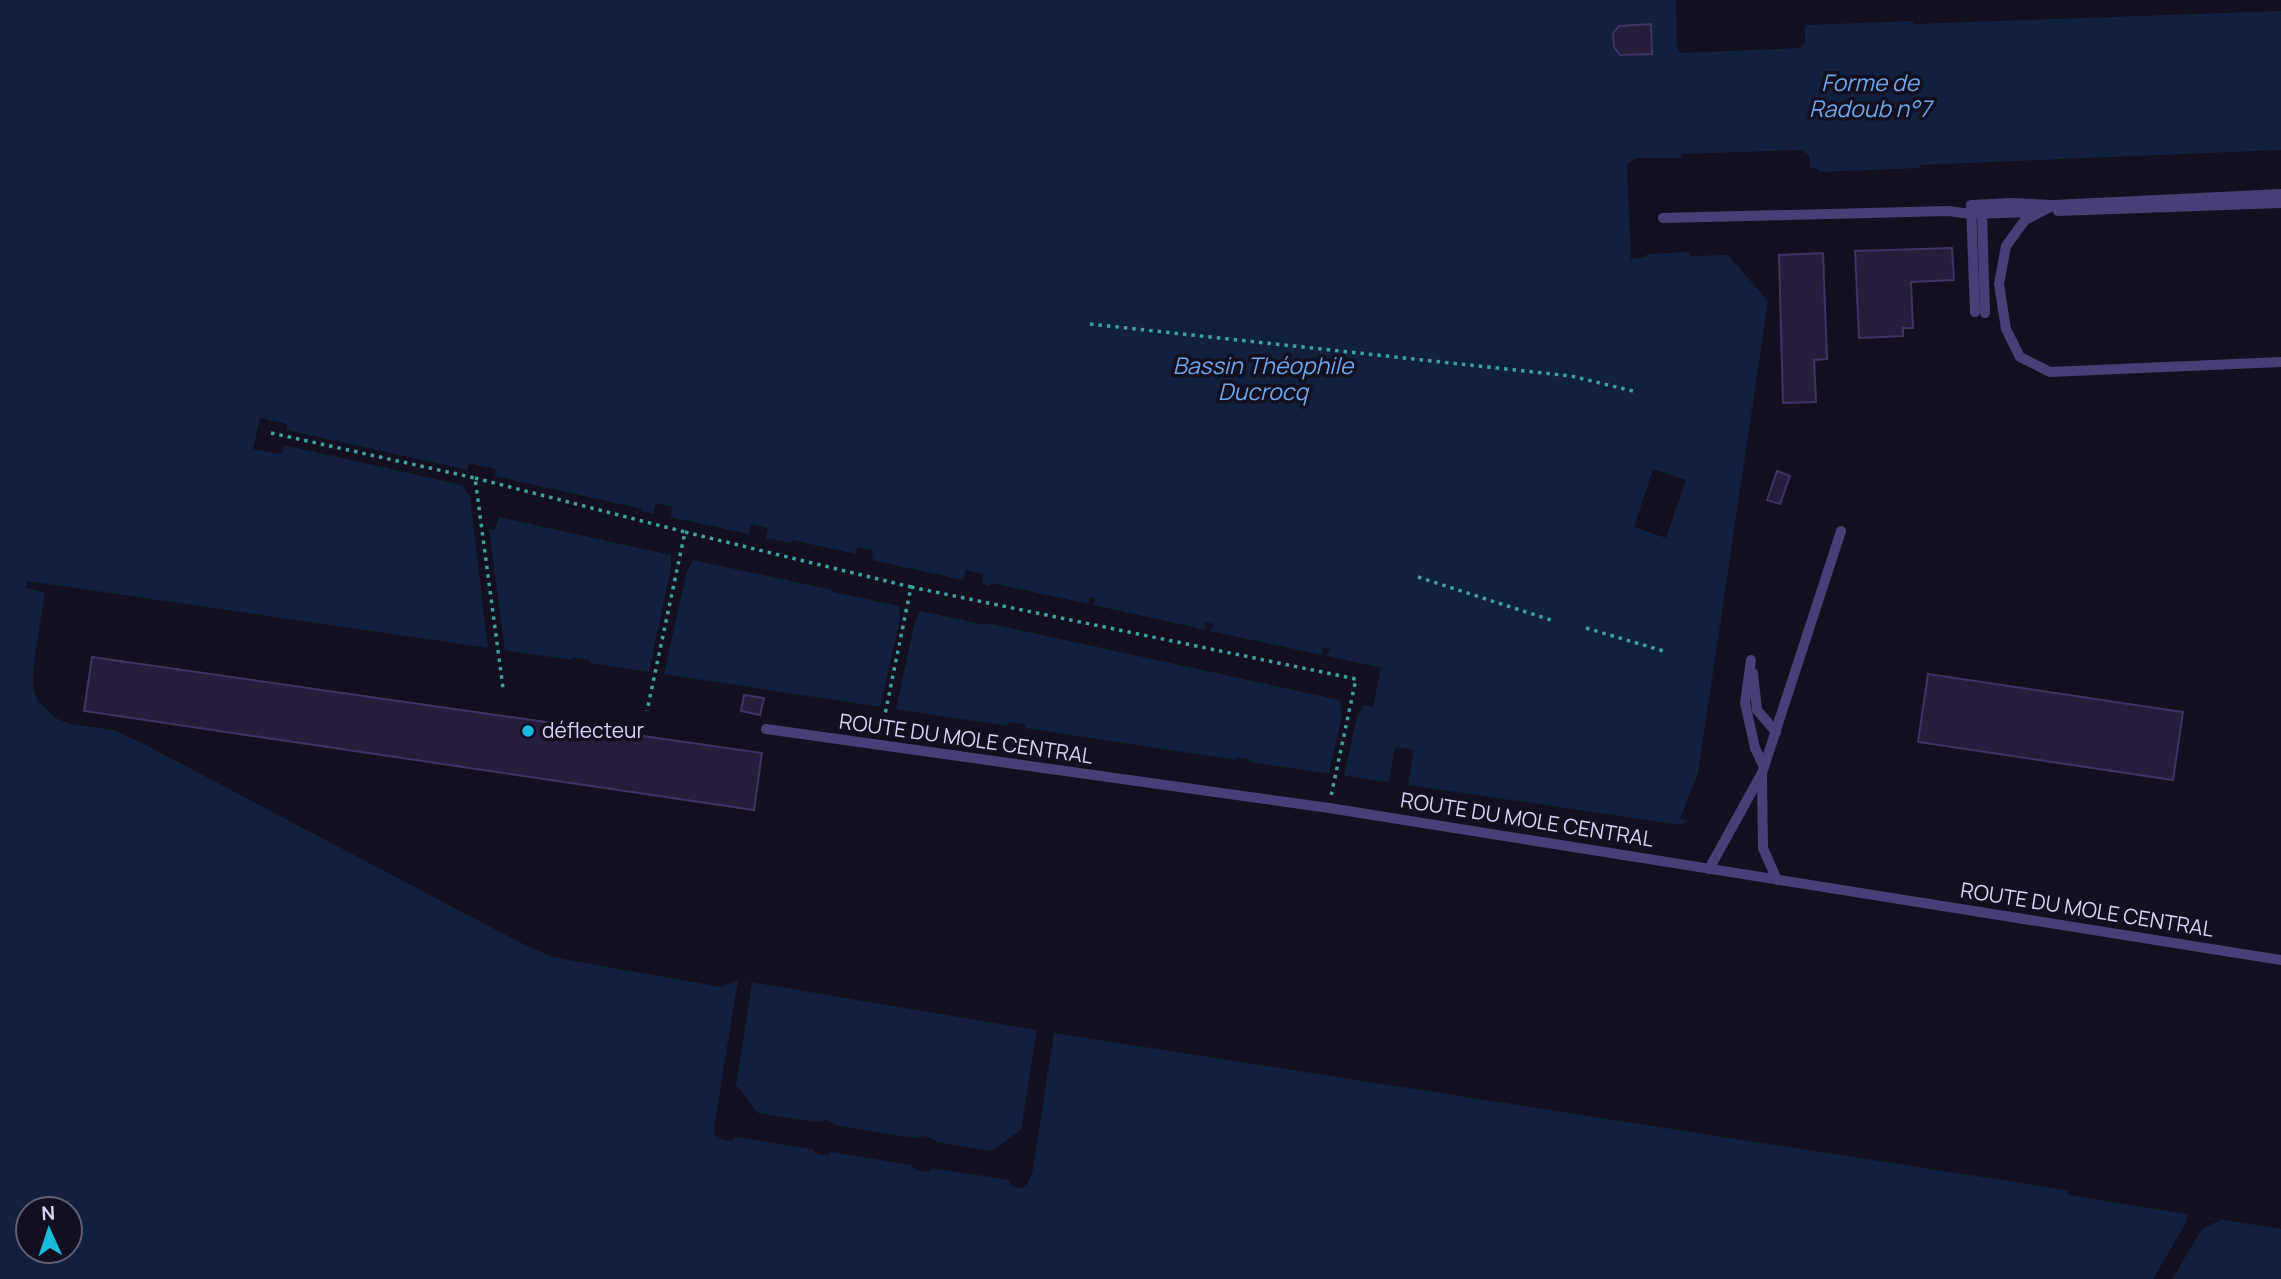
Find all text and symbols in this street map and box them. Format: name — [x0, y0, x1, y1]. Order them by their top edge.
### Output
water label: Forme de Radoub n°7 — [1809, 66, 1934, 124]
water label: Bassin Théophile Ducrocq — [1173, 349, 1355, 407]
street label: ROUTE DU MOLE CENTRAL — [838, 706, 1095, 770]
place label: déflecteur — [542, 716, 644, 744]
marker: déflecteur — [520, 723, 536, 739]
street label: ROUTE DU MOLE CENTRAL — [1399, 785, 1656, 853]
street label: ROUTE DU MOLE CENTRAL — [1959, 875, 2216, 943]
north arrow — [14, 1195, 84, 1265]
text: N — [41, 1200, 56, 1226]

